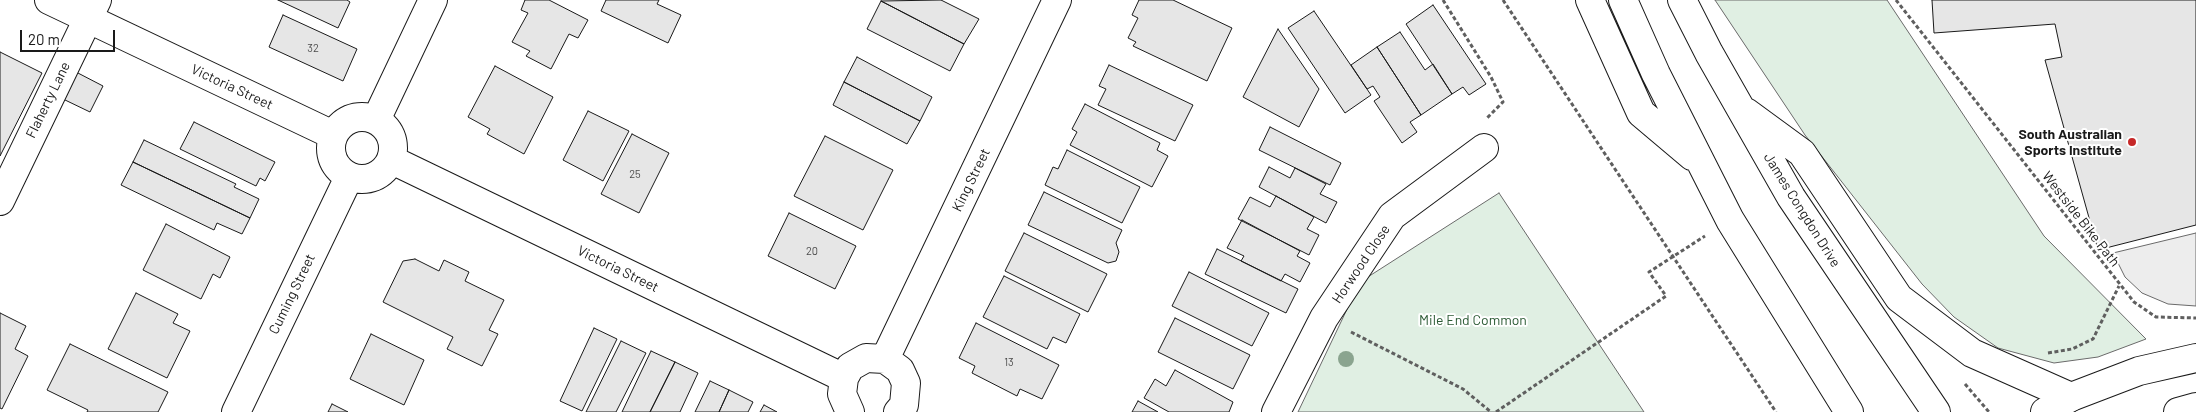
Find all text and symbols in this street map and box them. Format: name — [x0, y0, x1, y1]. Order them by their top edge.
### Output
scale bar — [22, 20, 118, 52]
text: 20 m — [28, 30, 60, 48]
house number: 32 — [307, 41, 319, 55]
street label: Flaherty Lane — [22, 59, 74, 141]
street label: Victoria Street — [188, 61, 276, 113]
place label: South Australian Sports Institute — [2018, 126, 2122, 158]
marker: South Australian Sports Institute — [2126, 136, 2138, 148]
street label: King Street — [949, 146, 993, 214]
street label: James Congdon Drive — [1760, 150, 1844, 270]
house number: 25 — [629, 167, 641, 181]
street label: Westside Bike Path — [2039, 168, 2123, 270]
street label: Horwood Close — [1328, 221, 1394, 307]
street label: Victoria Street — [575, 242, 661, 296]
house number: 20 — [806, 244, 818, 258]
street label: Cuming Street — [265, 251, 319, 337]
park label: Mile End Common — [1419, 312, 1527, 328]
house number: 13 — [1004, 355, 1014, 369]

